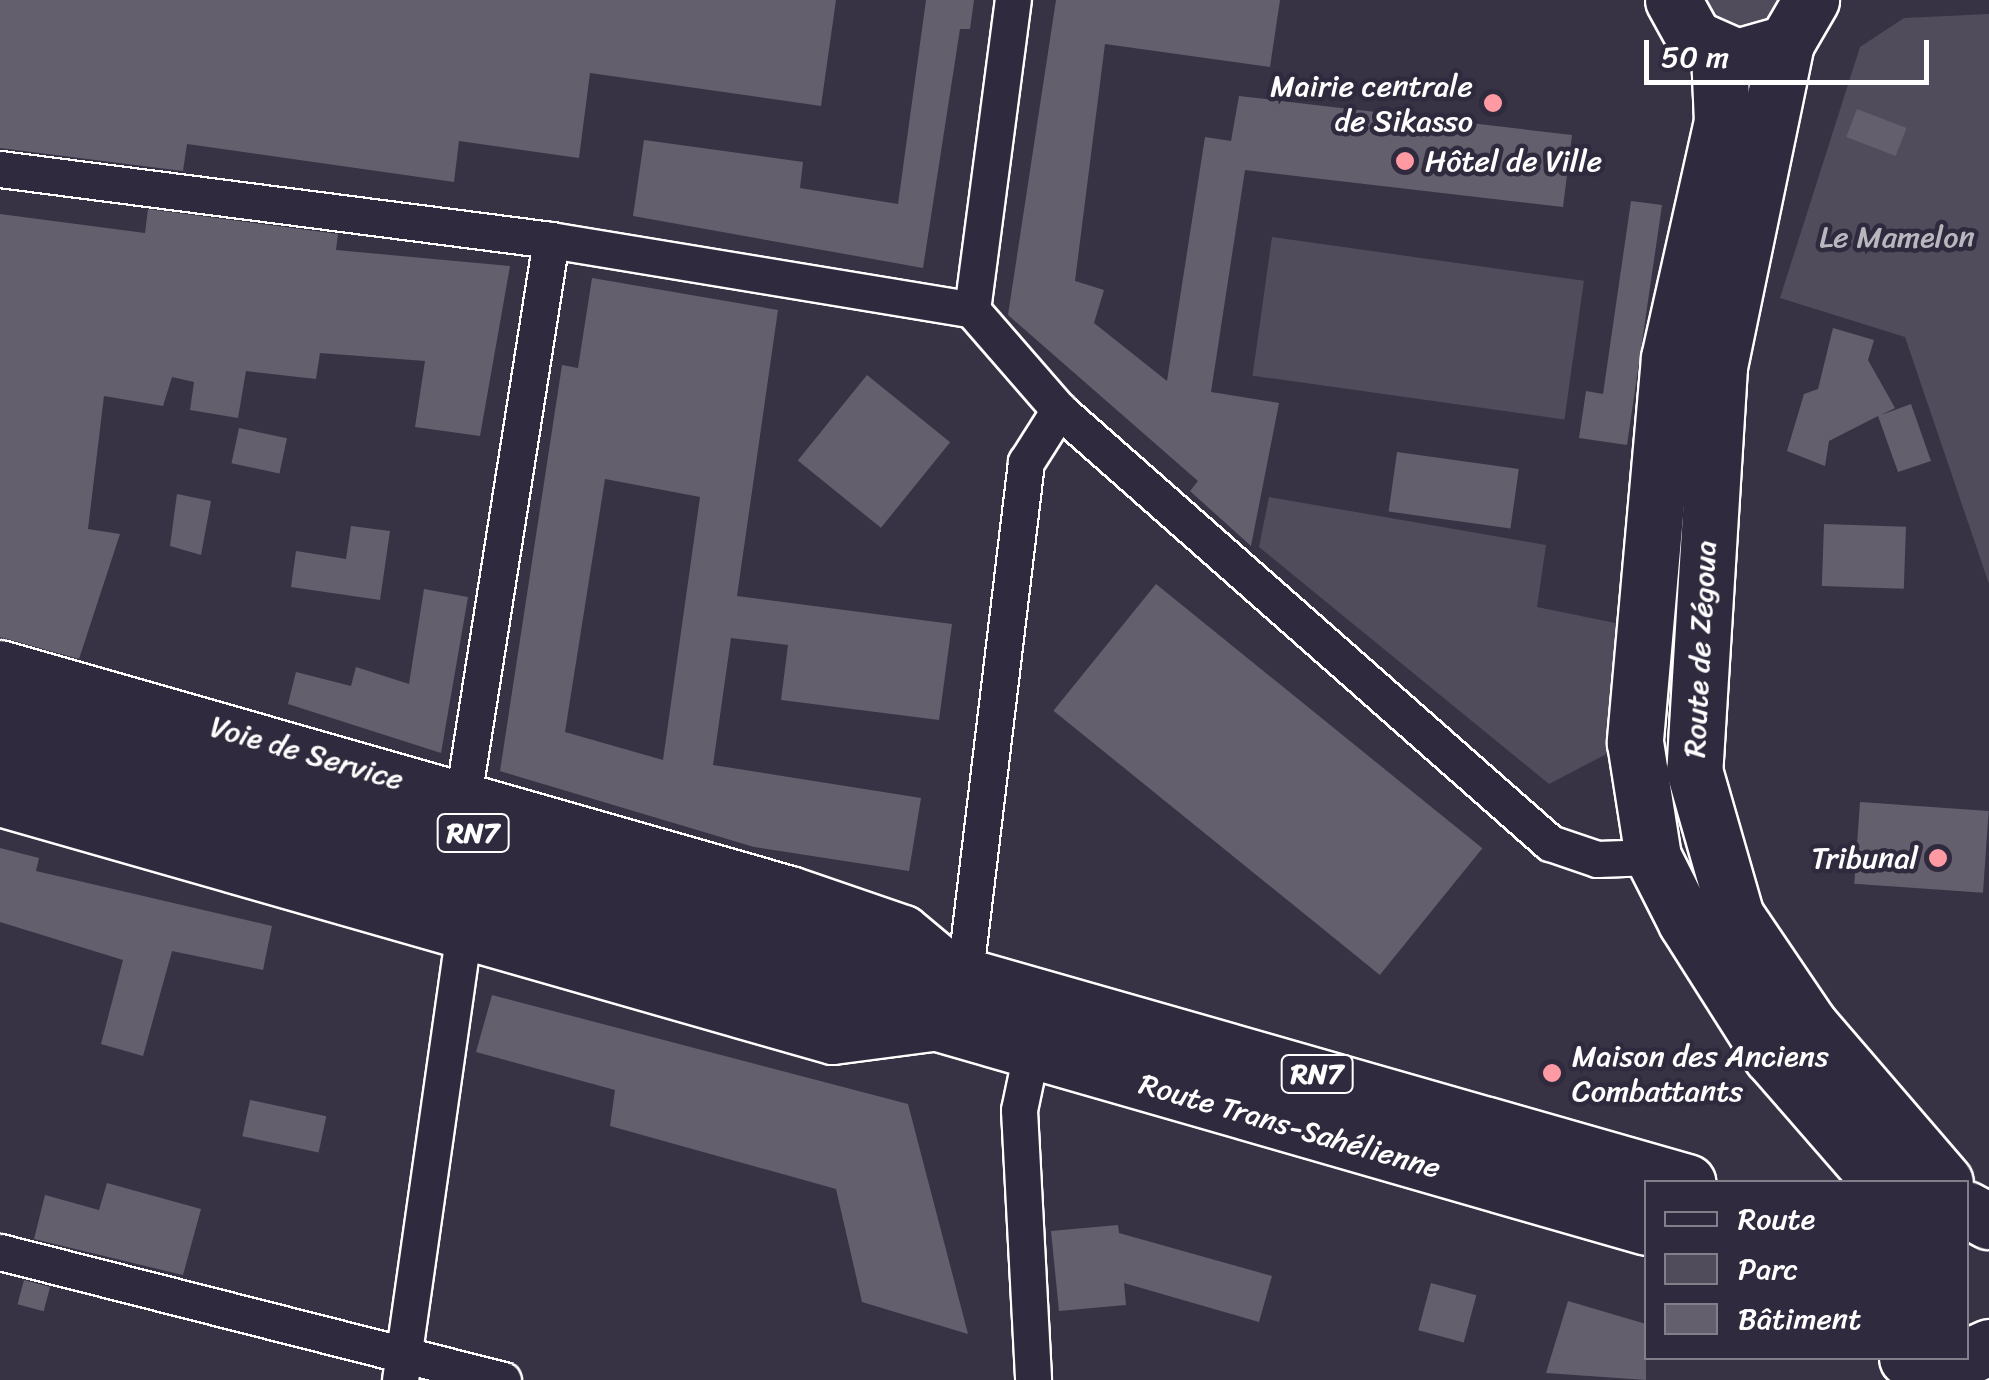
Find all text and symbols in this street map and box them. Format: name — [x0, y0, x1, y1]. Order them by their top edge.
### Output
scale bar — [1649, 20, 1934, 82]
text: 50 m — [1661, 30, 1729, 84]
place label: Mairie centrale de Sikasso — [1272, 68, 1473, 138]
marker: Mairie centrale de Sikasso — [1482, 92, 1504, 114]
place label: Hôtel de Ville — [1425, 143, 1604, 179]
marker: Hôtel de Ville — [1394, 150, 1416, 172]
park label: Le Mamelon — [1820, 219, 1974, 255]
street label: Route de Zégoua — [1676, 540, 1724, 758]
street label: Voie de Service — [207, 708, 407, 798]
road number: RN7 — [436, 810, 510, 856]
place label: Tribunal — [1811, 840, 1918, 876]
marker: Tribunal — [1927, 847, 1949, 869]
place label: Maison des Anciens Combattants — [1572, 1038, 1830, 1108]
road number: RN7 — [1280, 1051, 1354, 1097]
marker: Maison des Anciens Combattants — [1541, 1062, 1563, 1084]
street label: Route Trans-Sahélienne — [1134, 1065, 1446, 1187]
legend — [1644, 1180, 1969, 1360]
text: Route — [1738, 1192, 1815, 1246]
text: Parc — [1738, 1242, 1799, 1296]
text: Bâtiment — [1738, 1292, 1861, 1346]

